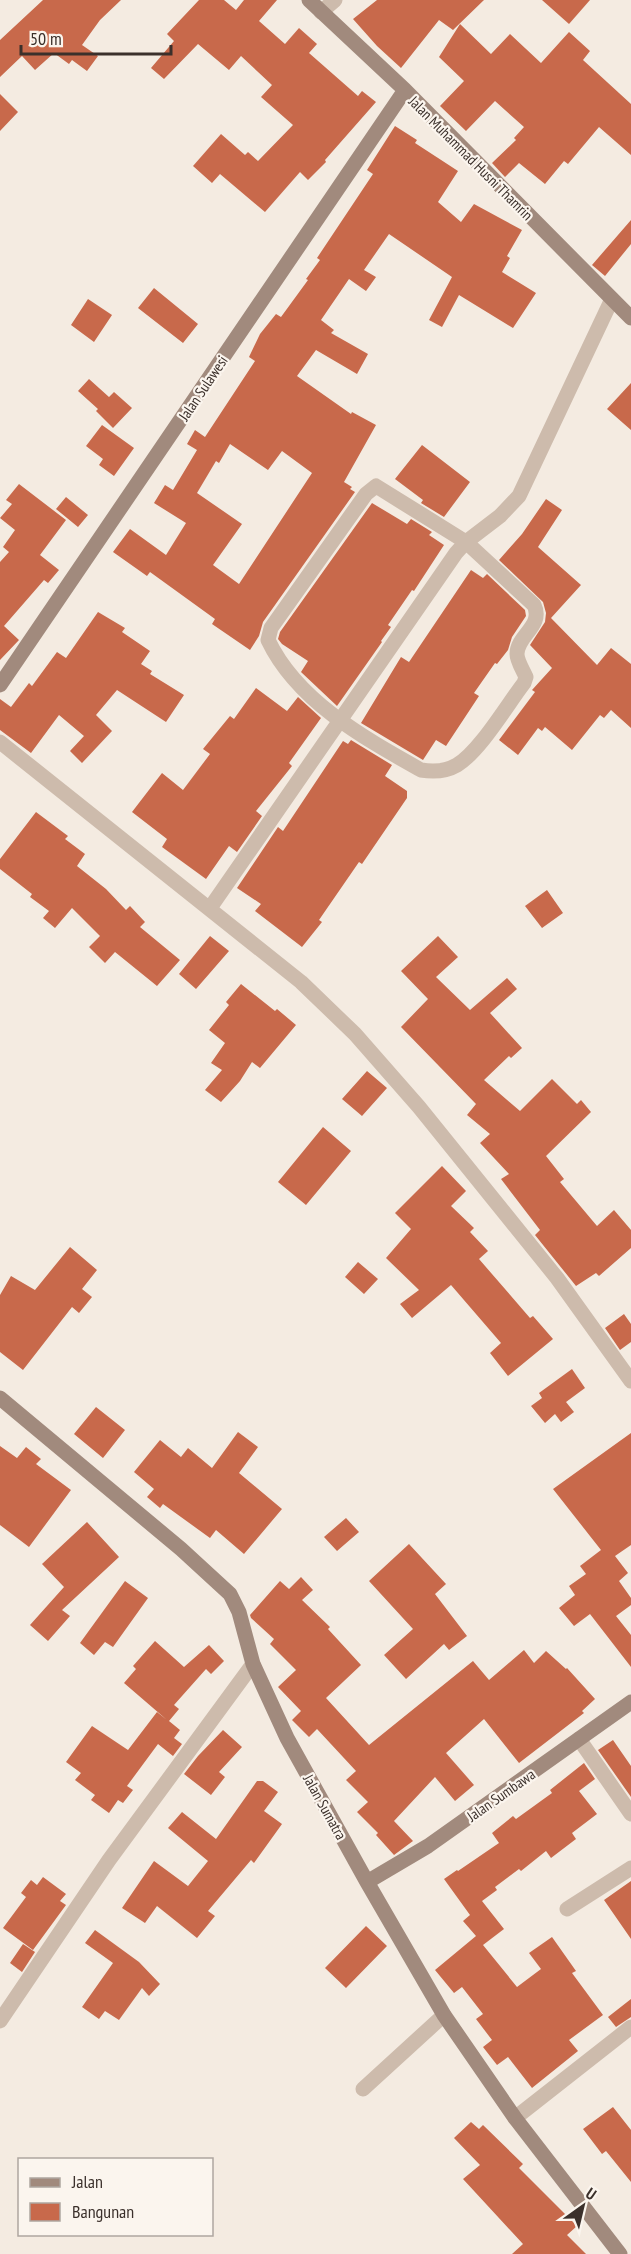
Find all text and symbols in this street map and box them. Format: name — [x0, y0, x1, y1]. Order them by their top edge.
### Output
scale bar — [21, 18, 171, 56]
text: 50 m — [30, 27, 62, 50]
street label: Jalan Muhammad Husni Thamrin — [404, 91, 537, 224]
street label: Jalan Sulawesi — [174, 352, 232, 425]
street label: Jalan Sumbawa — [462, 1765, 539, 1826]
street label: Jalan Sumatra — [299, 1770, 351, 1843]
legend — [18, 2158, 213, 2236]
text: Jalan — [71, 2170, 103, 2193]
north arrow — [553, 2176, 613, 2236]
text: U — [582, 2183, 600, 2204]
text: Bangunan — [72, 2200, 134, 2223]

